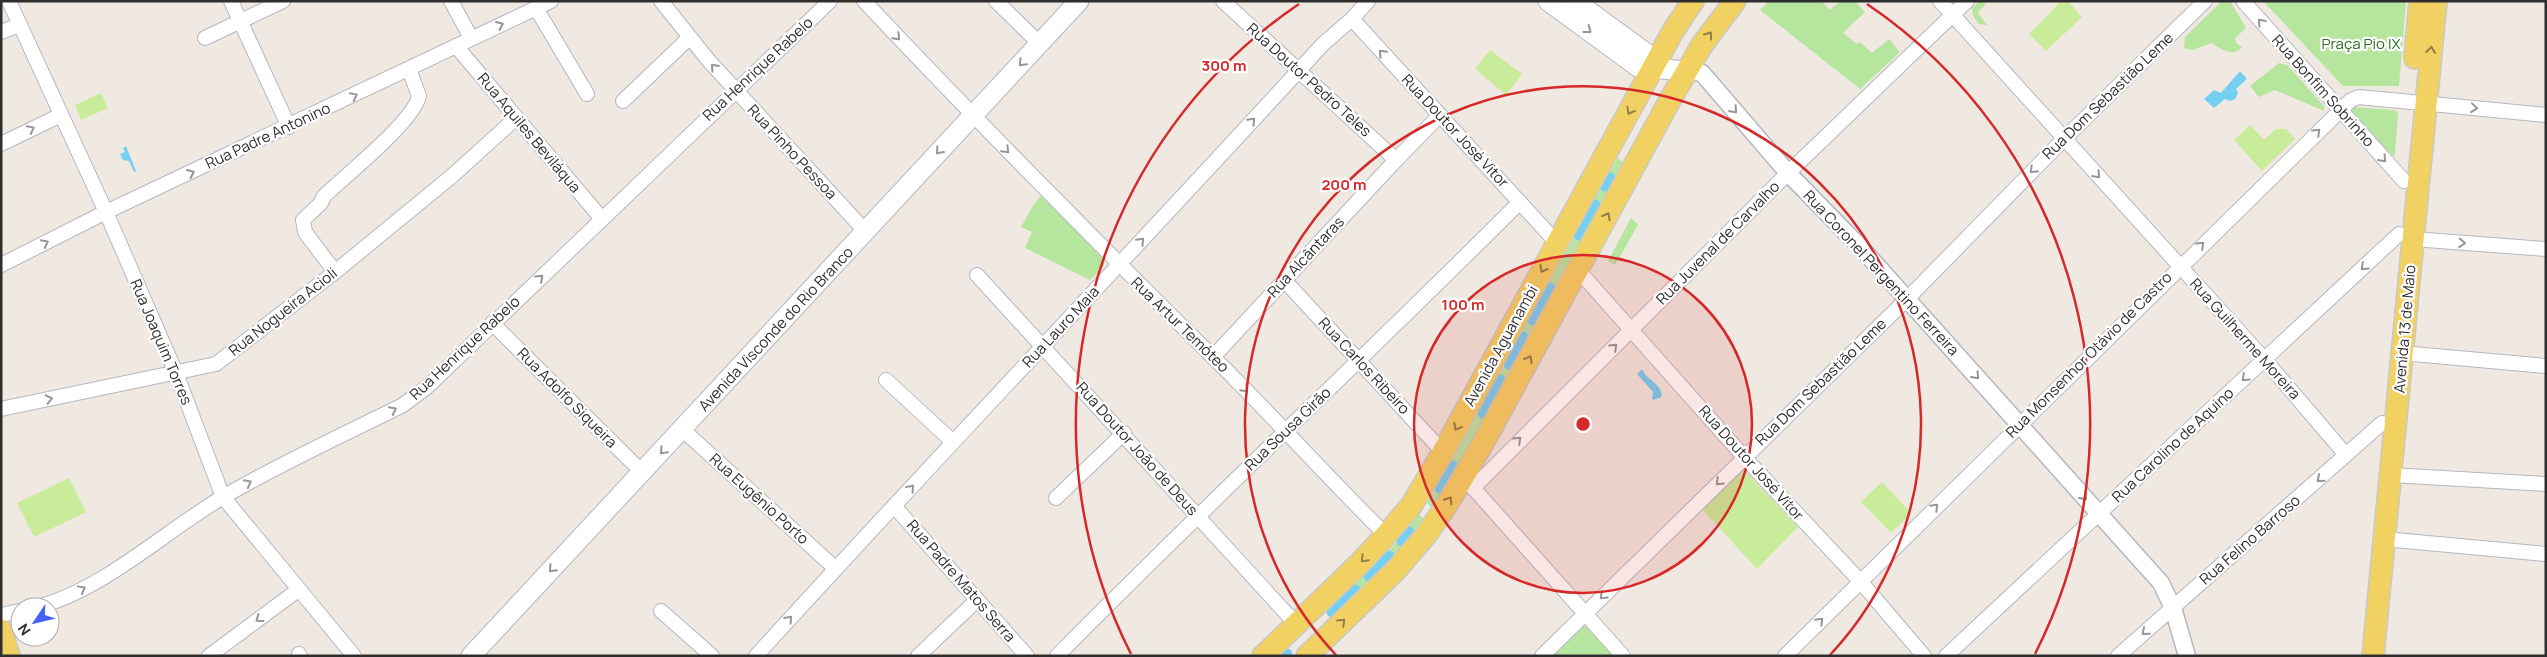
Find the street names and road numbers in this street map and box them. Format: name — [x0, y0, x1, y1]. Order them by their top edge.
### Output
street label: Rua Henrique Rabelo — [698, 12, 817, 125]
street label: Rua Doutor Pedro Teles — [1242, 18, 1376, 141]
street label: Rua Dom Sebastião Leme — [2037, 27, 2178, 164]
street label: Rua Bonfim Sobrinho — [2267, 30, 2379, 151]
street label: Rua Aquiles Beviláqua — [473, 68, 586, 197]
street label: Rua Doutor José Vitor — [1397, 69, 1514, 192]
street label: Rua Padre Antonino — [202, 97, 334, 174]
street label: Rua Pinho Pessoa — [743, 100, 842, 204]
street label: Rua Juvenal de Carvalho — [1651, 176, 1784, 309]
street label: Rua Coronel Pergentino Ferreira — [1799, 185, 1964, 360]
street label: Rua Alcântaras — [1263, 211, 1349, 302]
street label: Avenida Visconde do Rio Branco — [694, 242, 858, 416]
street label: Rua Nogueira Acioli — [224, 263, 341, 361]
street label: Avenida 13 de Maio — [2388, 264, 2421, 394]
street label: Rua Monsenhor Otávio de Castro — [2001, 267, 2176, 442]
street label: Rua Artur Temóteo — [1127, 272, 1234, 377]
street label: Rua Guilherme Moreira — [2185, 274, 2305, 404]
street label: Rua Joaquim Torres — [125, 276, 198, 408]
street label: Rua Lauro Maia — [1017, 281, 1104, 372]
street label: Avenida Aguanambi — [1459, 281, 1543, 410]
street label: Rua Henrique Rabelo — [405, 291, 524, 404]
street label: Rua Carlos Ribeiro — [1314, 313, 1415, 419]
street label: Rua Dom Sebastião Leme — [1750, 313, 1891, 450]
street label: Rua Adolfo Siqueira — [513, 343, 622, 452]
street label: Rua Doutor João de Deus — [1072, 377, 1203, 520]
street label: Rua Sousa Girão — [1240, 382, 1335, 475]
street label: Rua Carolino de Aquino — [2107, 382, 2238, 507]
street label: Rua Doutor José Vitor — [1694, 401, 1809, 525]
street label: Rua Eugênio Porto — [705, 448, 814, 549]
street label: Rua Felino Barroso — [2195, 490, 2305, 589]
street label: Rua Padre Matos Serra — [902, 515, 1020, 646]

